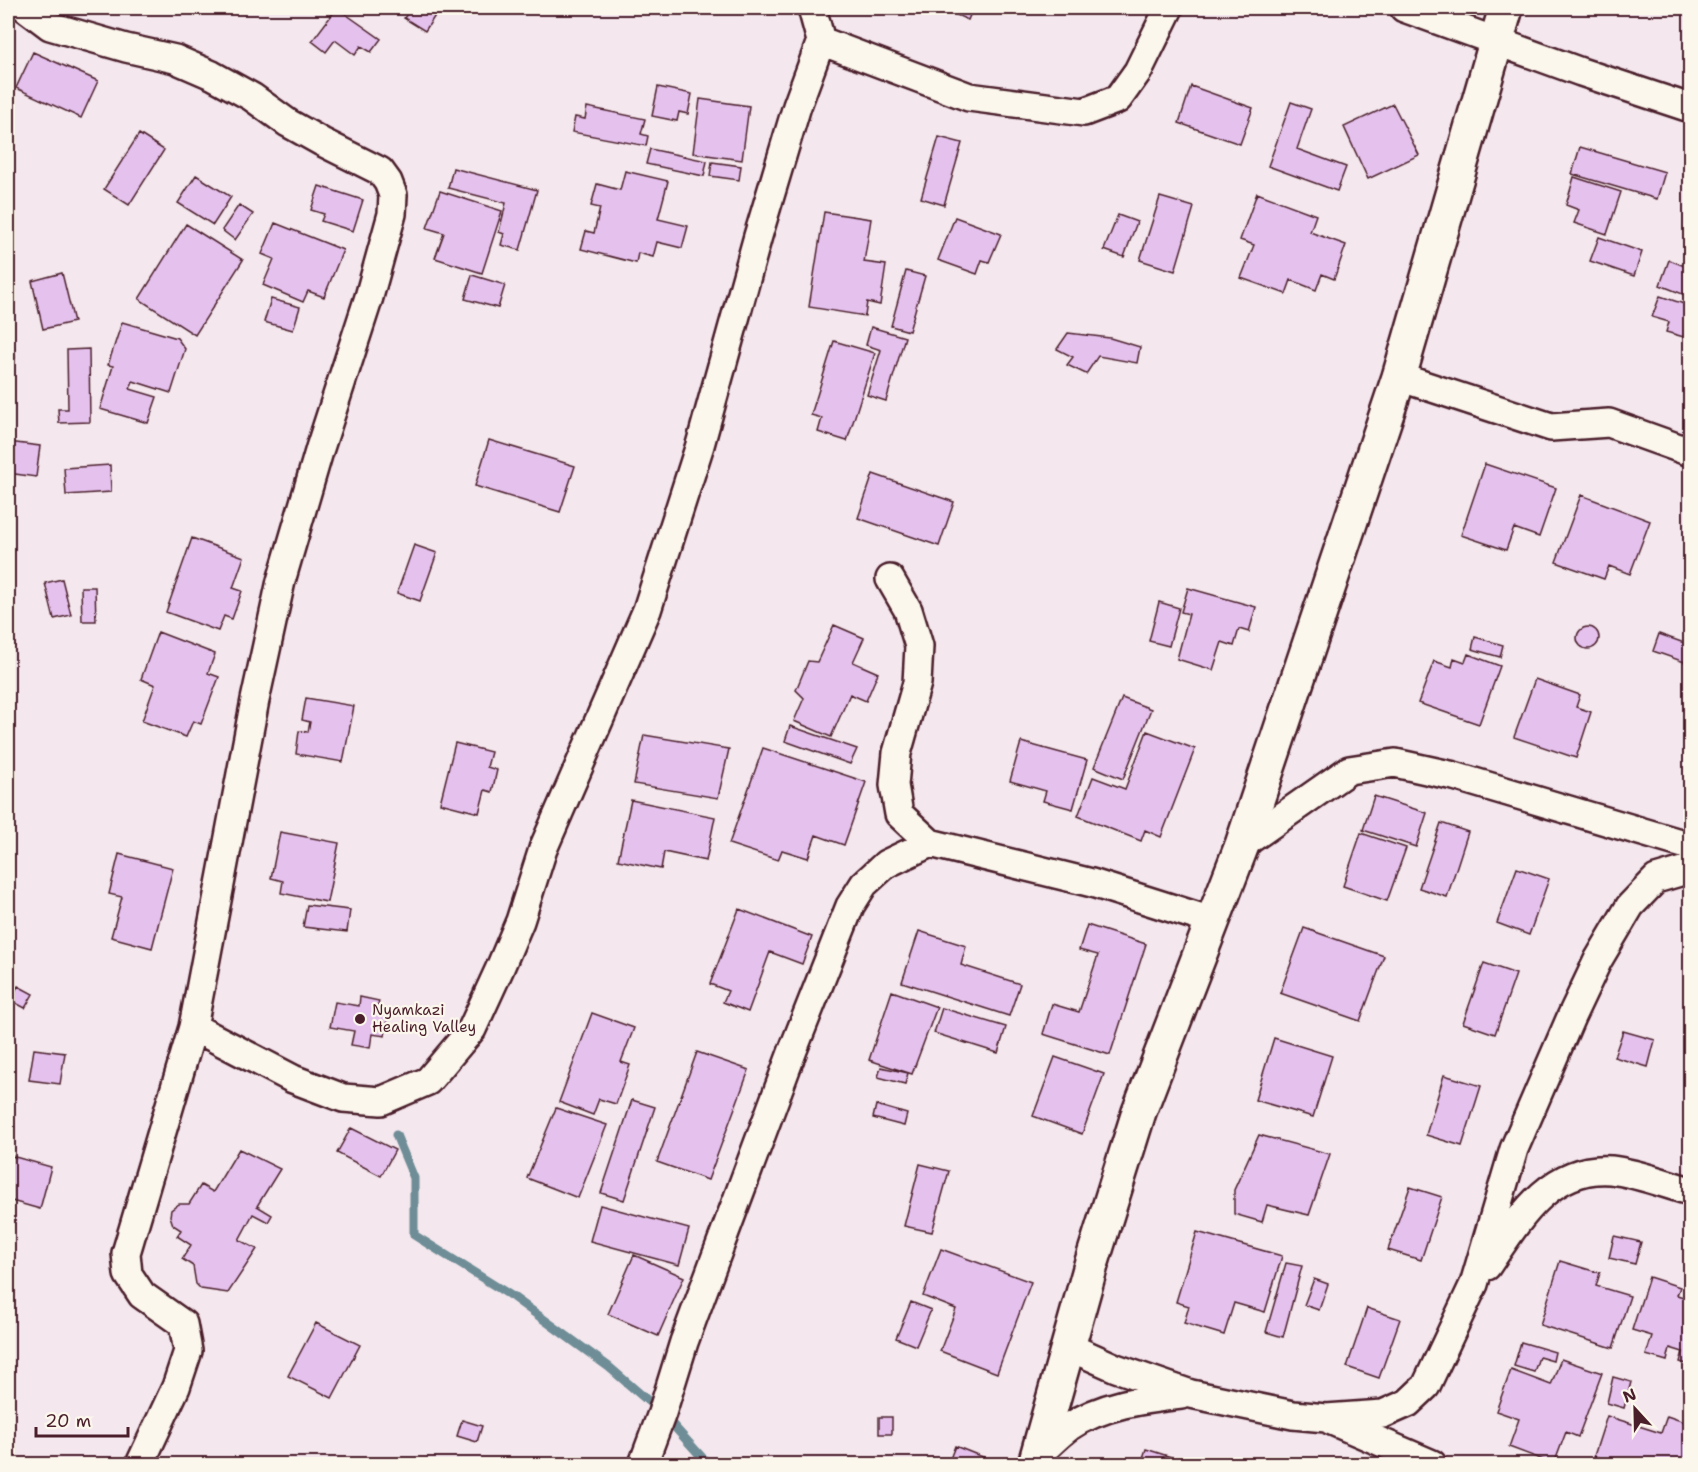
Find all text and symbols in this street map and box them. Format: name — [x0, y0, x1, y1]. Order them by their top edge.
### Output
place label: Nyamkazi Healing Valley — [372, 1000, 476, 1037]
marker: Nyamkazi Healing Valley — [353, 1012, 367, 1026]
north arrow — [1605, 1379, 1665, 1439]
text: N — [1620, 1383, 1639, 1408]
scale bar — [36, 1400, 128, 1438]
text: 20 m — [45, 1409, 91, 1433]

